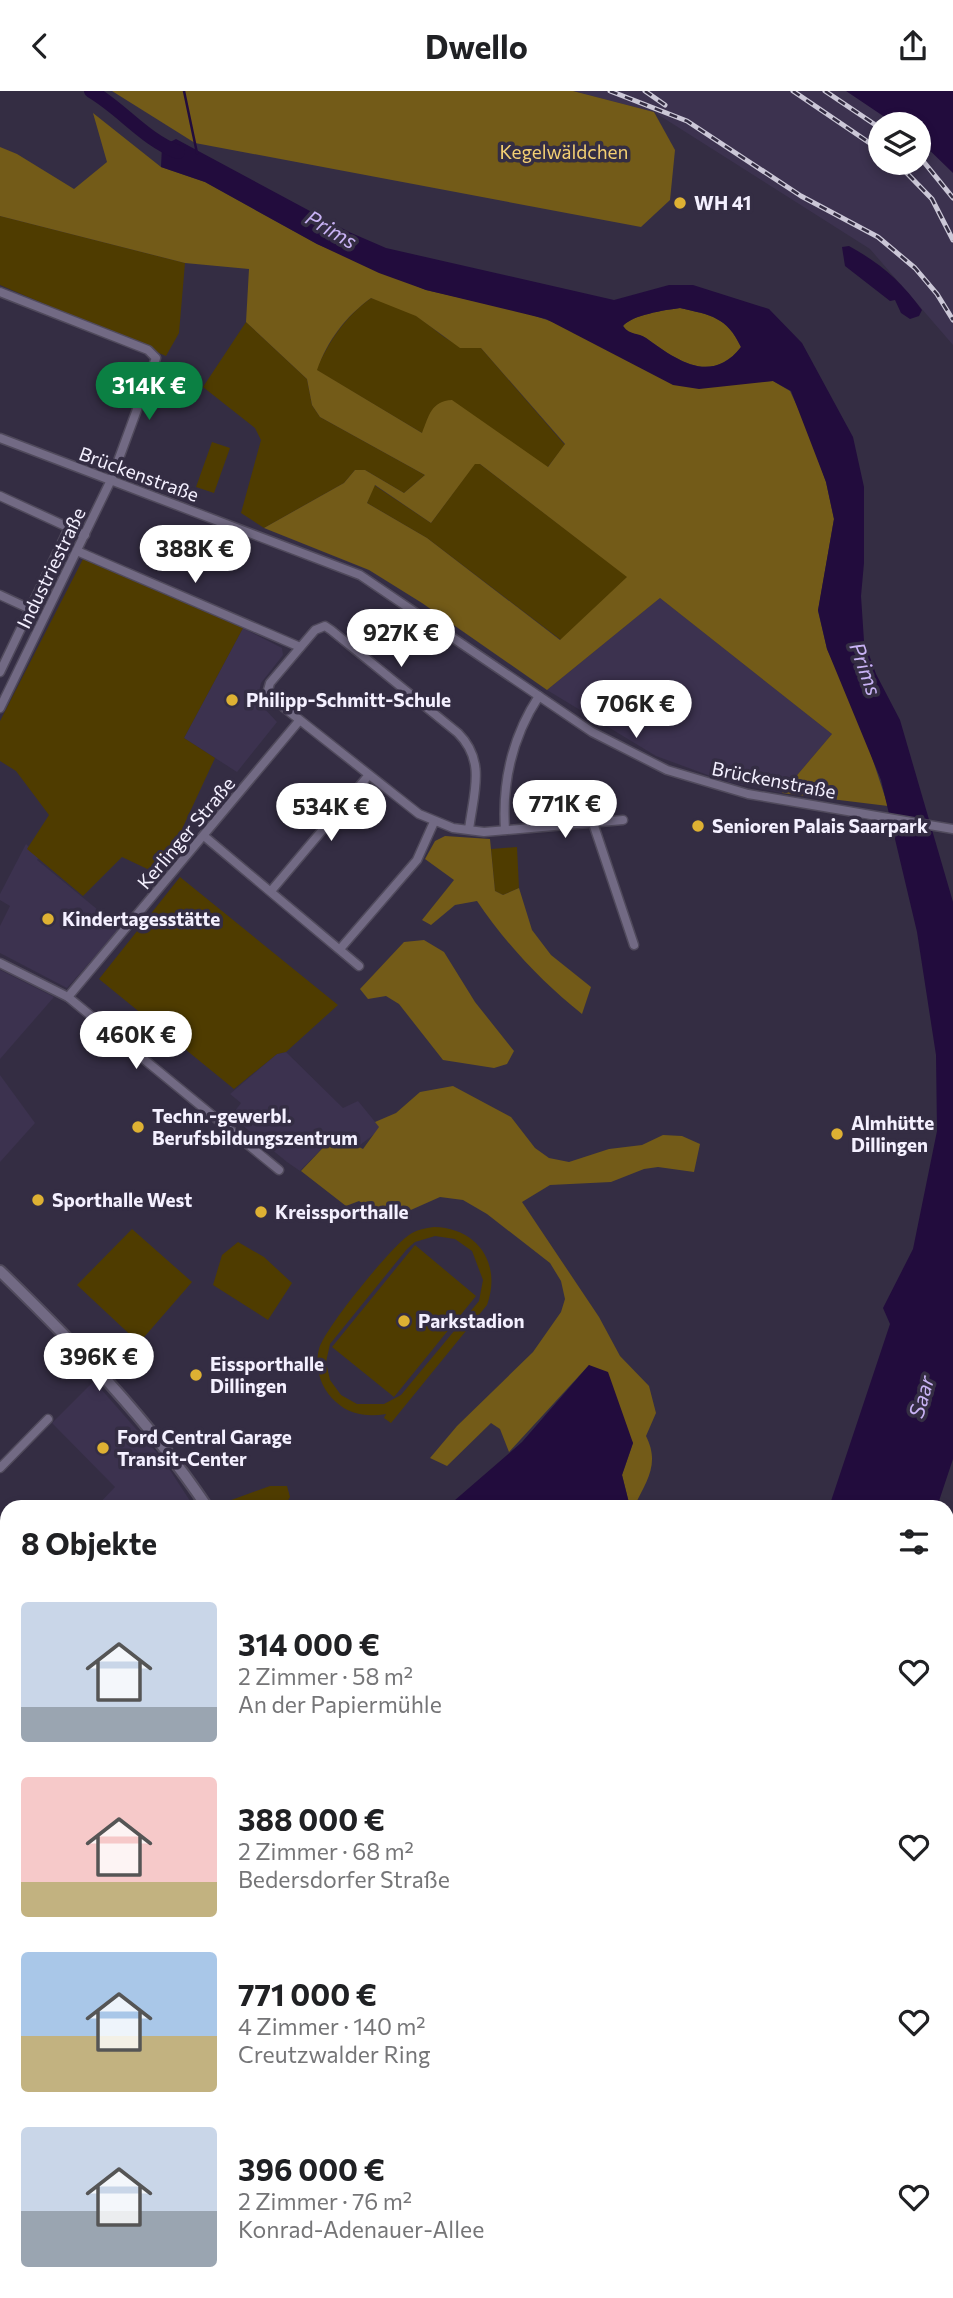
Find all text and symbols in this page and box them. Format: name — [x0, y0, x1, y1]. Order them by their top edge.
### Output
text: Dwello — [425, 26, 528, 66]
icon: back — [21, 27, 59, 65]
icon: share — [894, 27, 932, 65]
map controls — [868, 112, 931, 175]
button: layers — [868, 112, 931, 175]
park label: Kegelwäldchen — [500, 140, 628, 163]
place label: WH 41 — [694, 191, 751, 214]
marker: WH 41 — [672, 195, 688, 211]
water label: Prims — [302, 204, 362, 253]
pin: 314K € — [92, 363, 206, 422]
text: 314K € — [112, 371, 186, 399]
street label: Brückenstraße — [76, 441, 202, 506]
street label: Industriestraße — [11, 503, 90, 632]
pin: 388K € — [138, 525, 252, 585]
text: 388K € — [156, 534, 234, 562]
pin: 927K € — [344, 609, 458, 669]
text: 927K € — [363, 618, 439, 646]
water label: Prims — [845, 638, 888, 699]
pin: 706K € — [579, 681, 693, 740]
place label: Philipp-Schmitt-Schule — [246, 688, 451, 711]
text: 706K € — [597, 689, 675, 717]
marker: Philipp-Schmitt-Schule — [224, 692, 240, 708]
street label: Brückenstraße — [710, 756, 838, 803]
street label: Kerlinger Straße — [132, 772, 239, 893]
pin: 771K € — [508, 781, 622, 840]
pin: 534K € — [274, 783, 388, 843]
text: 771K € — [529, 789, 601, 817]
text: 534K € — [292, 792, 370, 820]
place label: Senioren Palais Saarpark — [712, 814, 928, 837]
marker: Senioren Palais Saarpark — [690, 818, 706, 834]
place label: Kindertagesstätte — [62, 907, 220, 930]
marker: Kindertagesstätte — [40, 911, 56, 927]
pin: 460K € — [79, 1011, 193, 1071]
text: 460K € — [96, 1020, 176, 1048]
place label: Techn.-gewerbl. Berufsbildungszentrum — [152, 1104, 358, 1149]
place label: Almhütte Dillingen — [851, 1111, 934, 1156]
marker: Techn.-gewerbl. Berufsbildungszentrum — [130, 1119, 146, 1135]
marker: Almhütte Dillingen — [829, 1126, 845, 1142]
place label: Sporthalle West — [52, 1188, 192, 1211]
marker: Sporthalle West — [30, 1192, 46, 1208]
place label: Kreissporthalle — [275, 1200, 409, 1223]
marker: Kreissporthalle — [253, 1204, 269, 1220]
place label: Parkstadion — [418, 1309, 525, 1332]
marker: Parkstadion — [396, 1313, 412, 1329]
pin: 396K € — [42, 1333, 156, 1393]
text: 396K € — [60, 1342, 138, 1370]
place label: Eissporthalle Dillingen — [210, 1352, 324, 1397]
marker: Eissporthalle Dillingen — [188, 1367, 204, 1383]
water label: Saar — [903, 1372, 939, 1421]
place label: Ford Central Garage Transit-Center — [117, 1425, 292, 1470]
marker: Ford Central Garage Transit-Center — [95, 1440, 111, 1456]
icon: filters — [895, 1523, 933, 1561]
text: 8 Objekte — [21, 1524, 157, 1561]
text: 314 000 € — [238, 1625, 380, 1662]
icon: home — [77, 1630, 161, 1714]
icon: heart — [895, 1653, 933, 1691]
text: 2 Zimmer · 58 m² — [238, 1662, 413, 1690]
text: An der Papiermühle — [238, 1690, 442, 1718]
text: 388 000 € — [238, 1800, 385, 1837]
icon: home — [77, 1805, 161, 1889]
icon: heart — [895, 1828, 933, 1866]
text: 2 Zimmer · 68 m² — [238, 1837, 414, 1865]
text: Bedersdorfer Straße — [238, 1865, 450, 1893]
text: 771 000 € — [238, 1975, 377, 2012]
icon: home — [77, 1980, 161, 2064]
icon: heart — [895, 2003, 933, 2041]
text: 4 Zimmer · 140 m² — [238, 2012, 426, 2040]
text: Creutzwalder Ring — [238, 2040, 430, 2068]
text: 396 000 € — [238, 2150, 385, 2187]
icon: home — [77, 2155, 161, 2239]
icon: heart — [895, 2178, 933, 2216]
text: 2 Zimmer · 76 m² — [238, 2187, 412, 2215]
text: Konrad-Adenauer-Allee — [238, 2215, 484, 2243]

